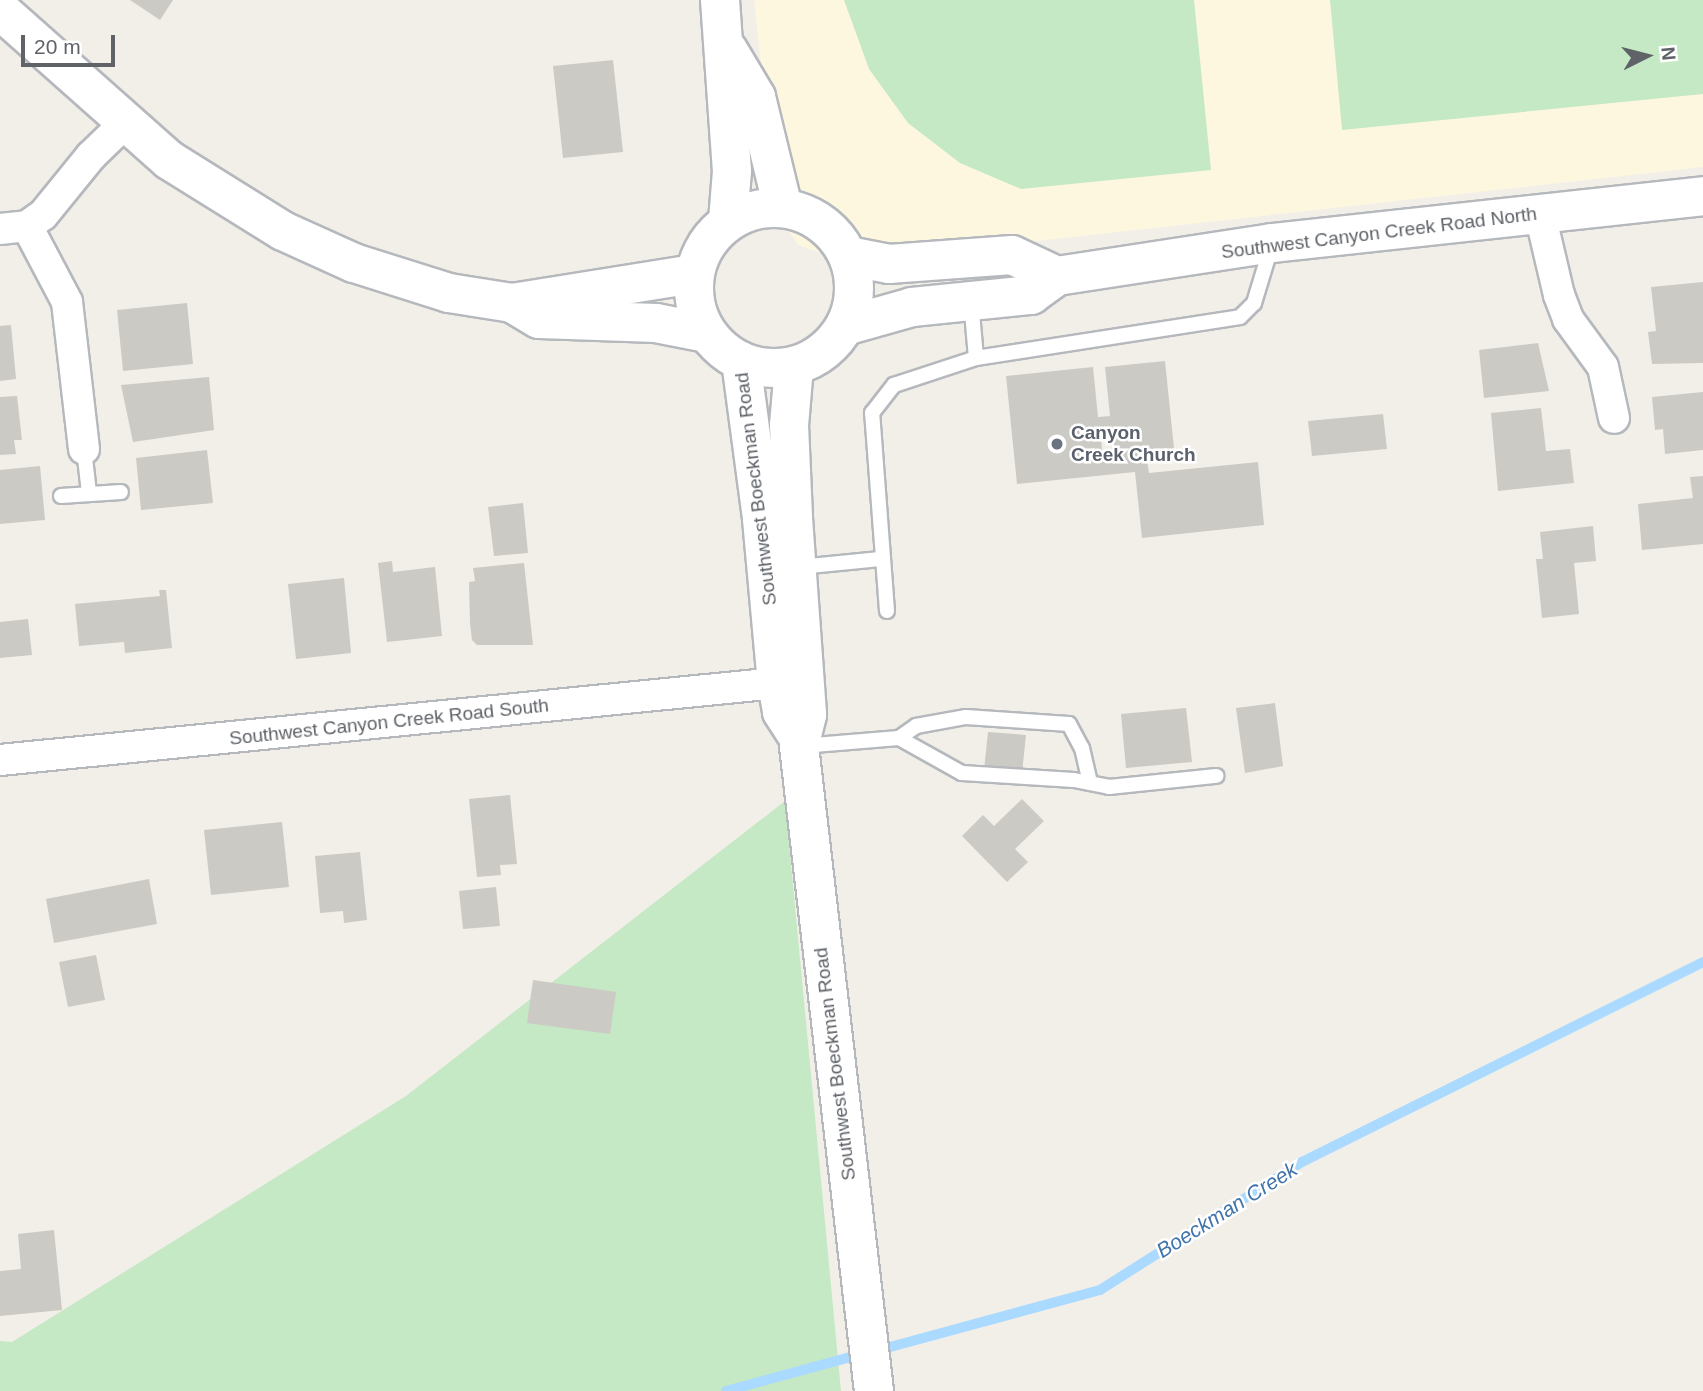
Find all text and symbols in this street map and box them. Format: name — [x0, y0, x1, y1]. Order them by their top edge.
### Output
scale bar — [24, 21, 119, 65]
north arrow — [1612, 21, 1682, 91]
text: 20 m — [34, 35, 81, 58]
text: N — [1657, 46, 1680, 62]
street label: Southwest Canyon Creek Road North — [1220, 202, 1538, 264]
street label: Southwest Boeckman Road — [730, 371, 782, 607]
place label: Canyon Creek Church — [1071, 422, 1196, 466]
marker: Canyon Creek Church — [1049, 436, 1065, 452]
street label: Southwest Canyon Creek Road South — [228, 694, 550, 750]
street label: Southwest Boeckman Road — [809, 946, 861, 1182]
water label: Boeckman Creek — [1152, 1157, 1302, 1263]

